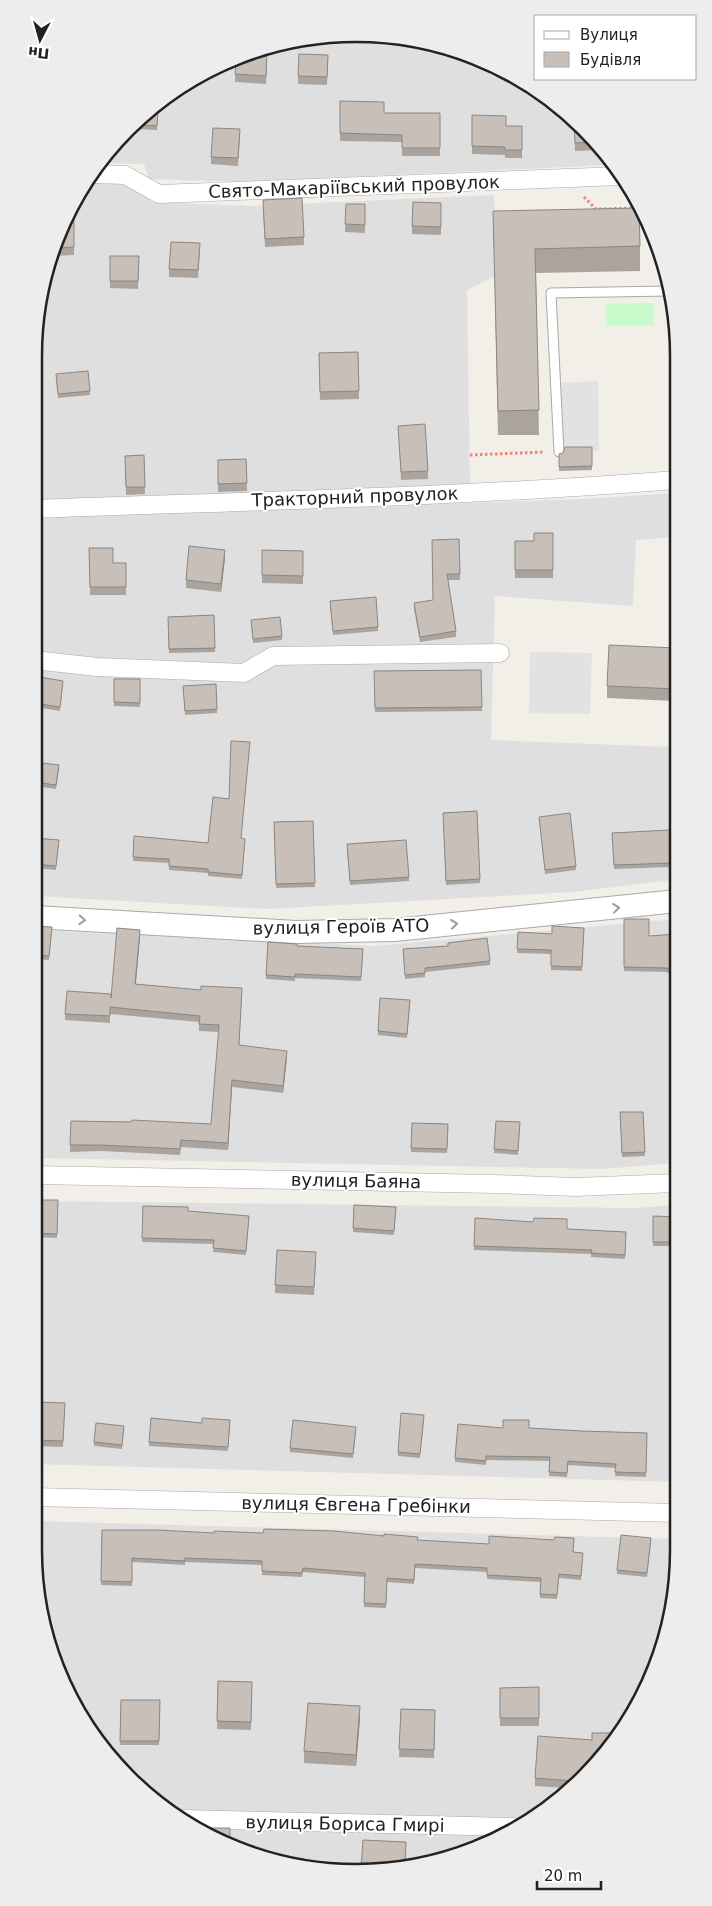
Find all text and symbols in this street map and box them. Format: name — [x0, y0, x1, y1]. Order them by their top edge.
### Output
north arrow — [15, 15, 65, 65]
legend — [534, 15, 697, 80]
text: Вулиця — [580, 26, 638, 44]
text: Пн — [27, 44, 50, 62]
text: Будівля — [580, 51, 641, 69]
street label: Свято-Макаріївський провулок — [208, 171, 500, 202]
street label: Тракторний провулок — [250, 482, 459, 511]
one-way arrow — [612, 902, 620, 913]
one-way arrow — [79, 914, 87, 925]
street label: вулиця Героїв АТО — [253, 914, 429, 939]
one-way arrow — [451, 919, 459, 930]
street label: вулиця Баяна — [291, 1169, 421, 1192]
street label: вулиця Євгена Гребінки — [241, 1492, 471, 1517]
street label: вулиця Бориса Гмирі — [245, 1811, 445, 1836]
scale bar — [537, 1858, 601, 1890]
text: 20 m — [544, 1867, 582, 1885]

